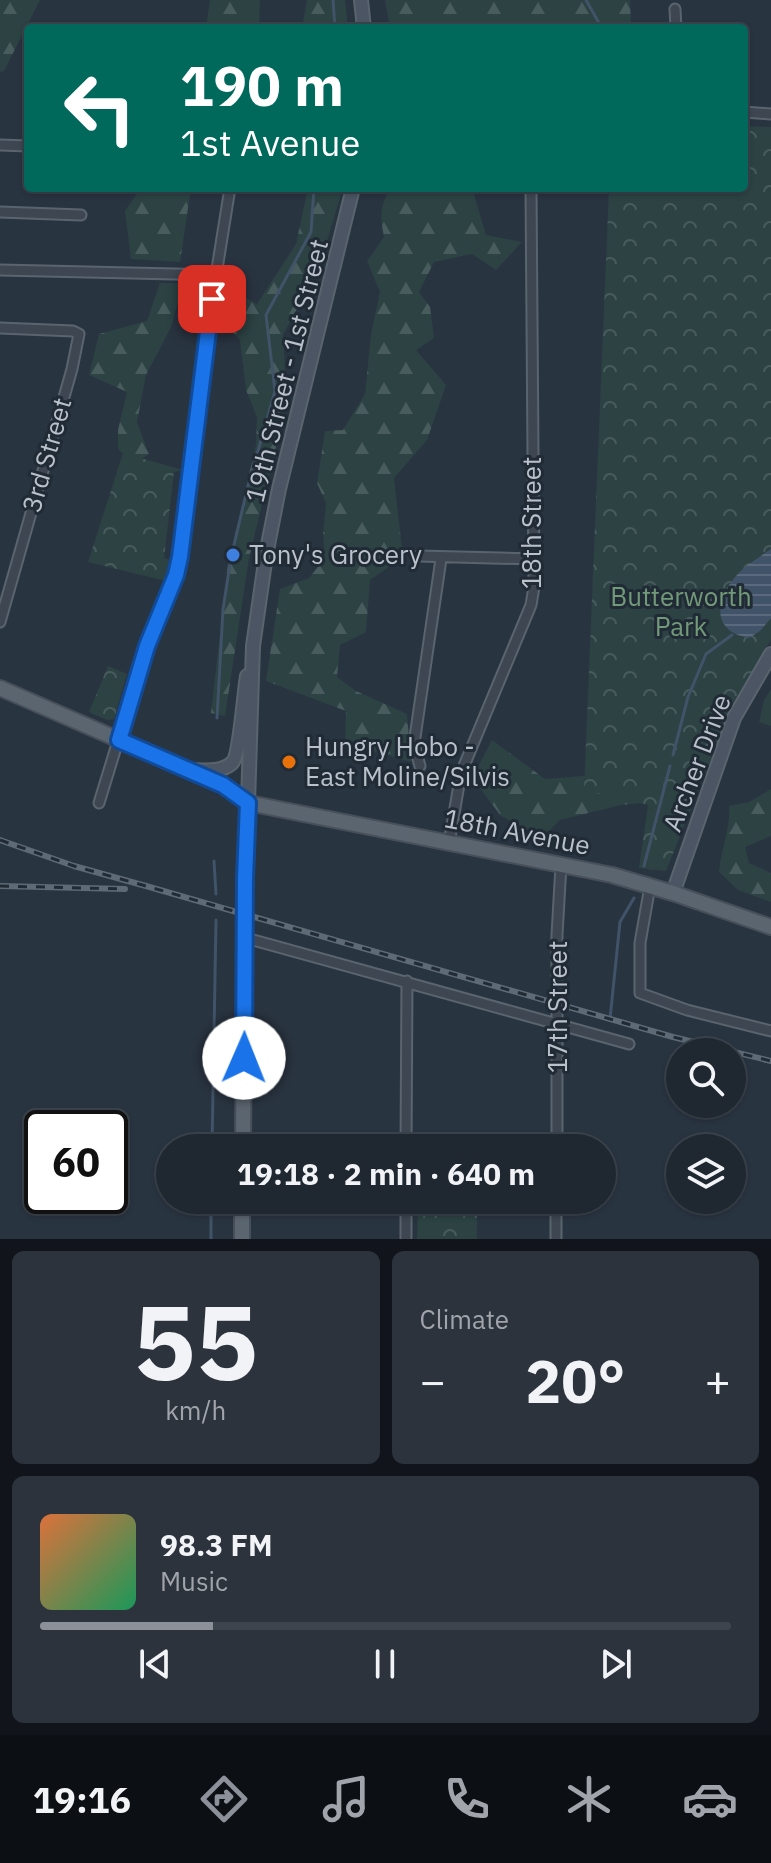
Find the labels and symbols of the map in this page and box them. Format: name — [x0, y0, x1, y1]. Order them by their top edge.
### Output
street label: 19th Street - 1st Street — [237, 236, 335, 506]
pin — [178, 265, 246, 333]
street label: 3rd Street — [13, 394, 79, 516]
street label: 18th Street — [514, 457, 548, 589]
place label: Tony's Grocery — [249, 537, 422, 571]
marker: Tony's Grocery — [224, 546, 242, 564]
park label: Butterworth Park — [610, 579, 752, 643]
street label: Archer Drive — [654, 689, 738, 836]
place label: Hungry Hobo - East Moline/Silvis — [305, 729, 510, 793]
marker: Hungry Hobo - East Moline/Silvis — [280, 753, 298, 771]
street label: 18th Avenue — [441, 800, 593, 862]
street label: 17th Street — [540, 941, 574, 1073]
position arrow — [202, 1016, 286, 1100]
speed limit sign: 60 — [24, 1110, 128, 1214]

